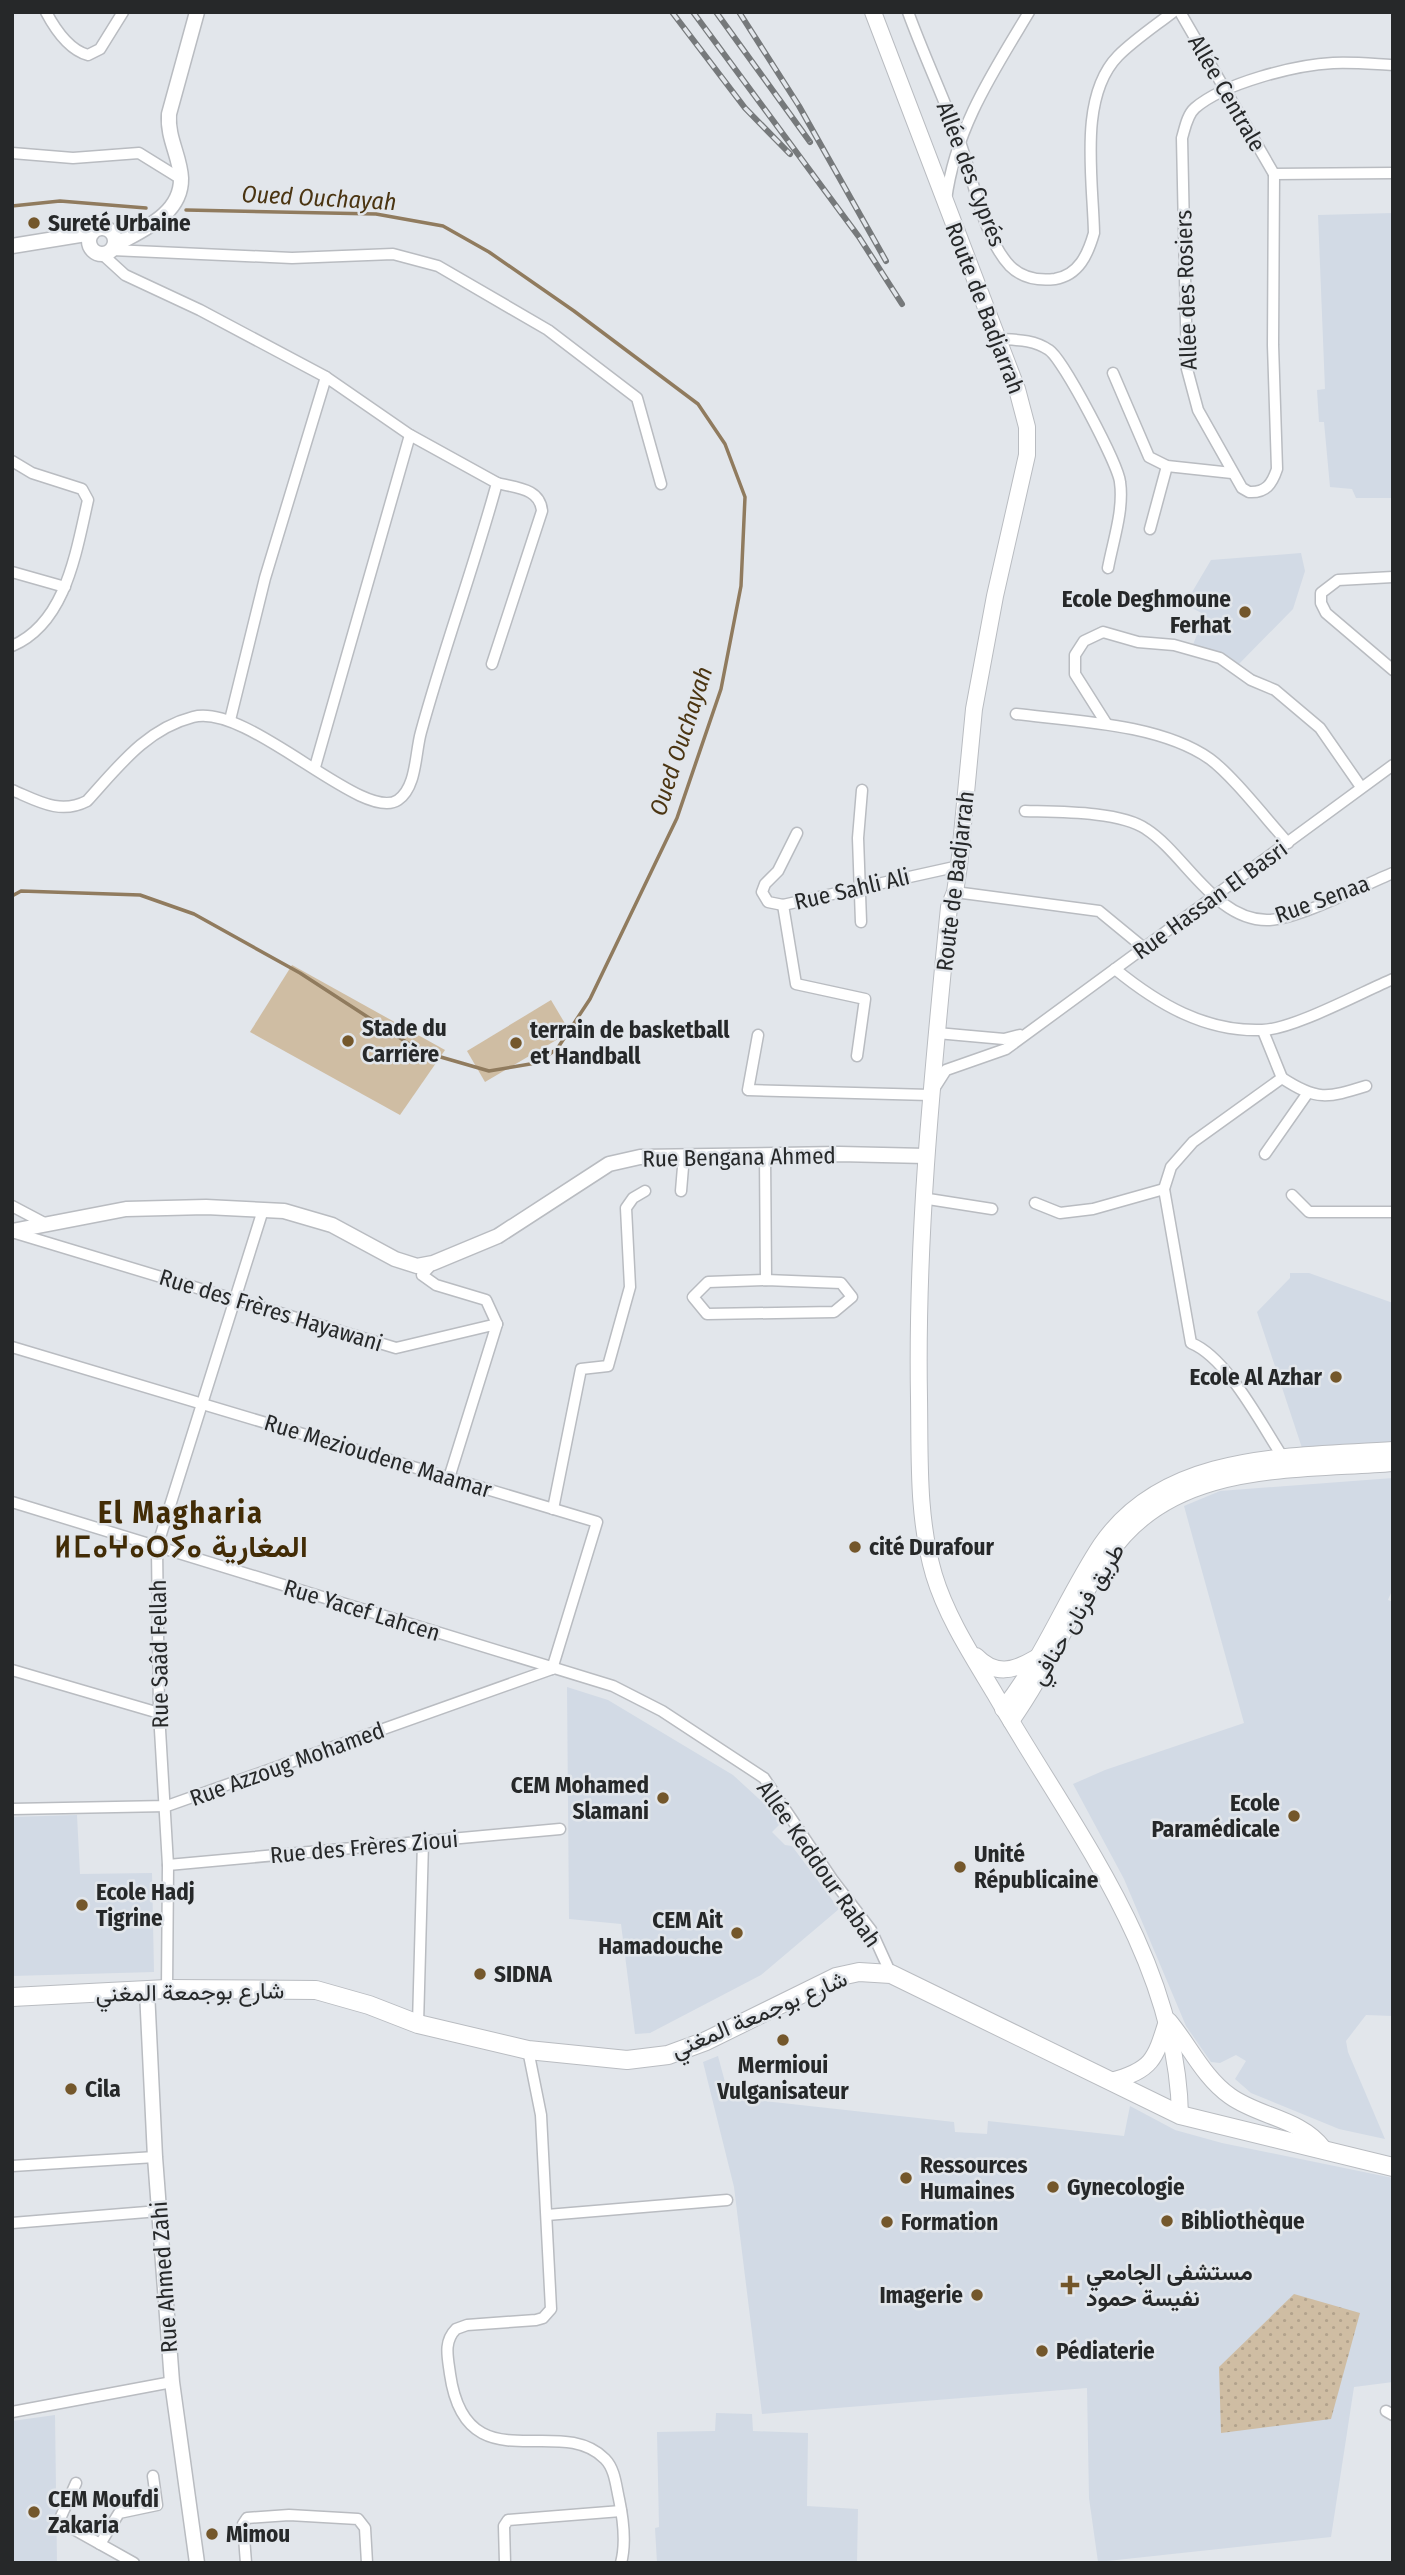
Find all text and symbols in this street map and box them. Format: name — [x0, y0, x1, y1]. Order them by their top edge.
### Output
street label: Allée Centrale — [1182, 30, 1272, 156]
street label: Allée des Cyprés — [931, 98, 1012, 250]
water label: Oued Ouchayah — [241, 180, 397, 216]
place label: Sureté Urbaine — [48, 209, 191, 237]
street label: Allée des Rosiers — [1169, 209, 1203, 370]
marker: Sureté Urbaine — [26, 215, 42, 231]
street label: Route de Badjarrah — [939, 218, 1031, 398]
place label: Ecole Deghmoune Ferhat — [1062, 585, 1232, 639]
marker: Ecole Deghmoune Ferhat — [1237, 604, 1253, 620]
water label: Oued Ouchayah — [644, 663, 718, 819]
street label: Route de Badjarrah — [930, 789, 980, 973]
street label: Rue Hassan El Basri — [1127, 835, 1293, 965]
street label: Rue Sahli Ali — [792, 862, 912, 916]
street label: Rue Senaa — [1271, 869, 1373, 929]
place label: Stade du Carrière — [362, 1014, 447, 1068]
place label: terrain de basketball et Handball — [530, 1016, 730, 1070]
marker: Stade du Carrière — [340, 1033, 356, 1049]
marker: terrain de basketball et Handball — [508, 1035, 524, 1051]
street label: Rue Bengana Ahmed — [642, 1141, 836, 1173]
street label: Rue des Frères Hayawani — [156, 1263, 386, 1357]
place label: Ecole Al Azhar — [1190, 1363, 1323, 1391]
marker: Ecole Al Azhar — [1328, 1369, 1344, 1385]
street label: Rue Mezioudene Maamar — [261, 1408, 495, 1504]
district label: El Magharia ⵍⵎⴰⵖⴰⵔⵢⴰ المغارية — [54, 1495, 308, 1565]
place label: cité Durafour — [869, 1533, 994, 1561]
street label: طريق فرنان حنافي — [1024, 1538, 1135, 1692]
marker: cité Durafour — [847, 1539, 863, 1555]
street label: Rue Yacef Lahcen — [281, 1573, 443, 1647]
street label: Rue Saâd Fellah — [144, 1579, 174, 1729]
street label: Rue Azzoug Mohamed — [186, 1716, 388, 1812]
place label: CEM Mohamed Slamani — [511, 1771, 649, 1825]
street label: Allée Keddour Rabah — [751, 1775, 887, 1953]
place label: Ecole Paramédicale — [1151, 1789, 1280, 1843]
marker: CEM Mohamed Slamani — [655, 1790, 671, 1806]
marker: Ecole Paramédicale — [1286, 1808, 1302, 1824]
street label: Rue des Frères Zioui — [269, 1825, 459, 1869]
place label: Unité Républicaine — [974, 1840, 1099, 1894]
marker: Unité Républicaine — [952, 1859, 968, 1875]
place label: Ecole Hadj Tigrine — [96, 1878, 195, 1932]
marker: Ecole Hadj Tigrine — [74, 1897, 90, 1913]
place label: CEM Ait Hamadouche — [598, 1906, 724, 1960]
marker: CEM Ait Hamadouche — [729, 1925, 745, 1941]
place label: SIDNA — [494, 1960, 553, 1988]
street label: شارع بوجمعة المغني — [667, 1964, 853, 2068]
marker: SIDNA — [472, 1966, 488, 1982]
street label: شارع بوجمعة المغني — [95, 1976, 285, 2013]
marker: Mermioui Vulganisateur — [775, 2032, 791, 2048]
place label: Mermioui Vulganisateur — [716, 2051, 849, 2105]
place label: Cila — [85, 2075, 121, 2103]
marker: Cila — [63, 2081, 79, 2097]
place label: Ressources Humaines — [920, 2151, 1028, 2205]
marker: Ressources Humaines — [898, 2170, 914, 2186]
place label: Gynecologie — [1067, 2173, 1185, 2201]
marker: Gynecologie — [1045, 2179, 1061, 2195]
street label: Rue Ahmed Zahi — [145, 2200, 183, 2354]
place label: Bibliothèque — [1181, 2207, 1305, 2235]
place label: Formation — [901, 2208, 998, 2236]
marker: Bibliothèque — [1159, 2213, 1175, 2229]
marker: Formation — [879, 2214, 895, 2230]
place label: مستشفى الجامعي نفيسة حمود — [1086, 2258, 1253, 2313]
marker: مستشفى الجامعي نفيسة حمود — [1060, 2275, 1080, 2295]
place label: Imagerie — [879, 2281, 963, 2309]
marker: Imagerie — [969, 2287, 985, 2303]
place label: Pédiaterie — [1056, 2337, 1155, 2365]
marker: Pédiaterie — [1034, 2343, 1050, 2359]
place label: CEM Moufdi Zakaria — [48, 2485, 159, 2539]
marker: CEM Moufdi Zakaria — [26, 2504, 42, 2520]
place label: Mimou — [226, 2520, 290, 2548]
marker: Mimou — [204, 2526, 220, 2542]

